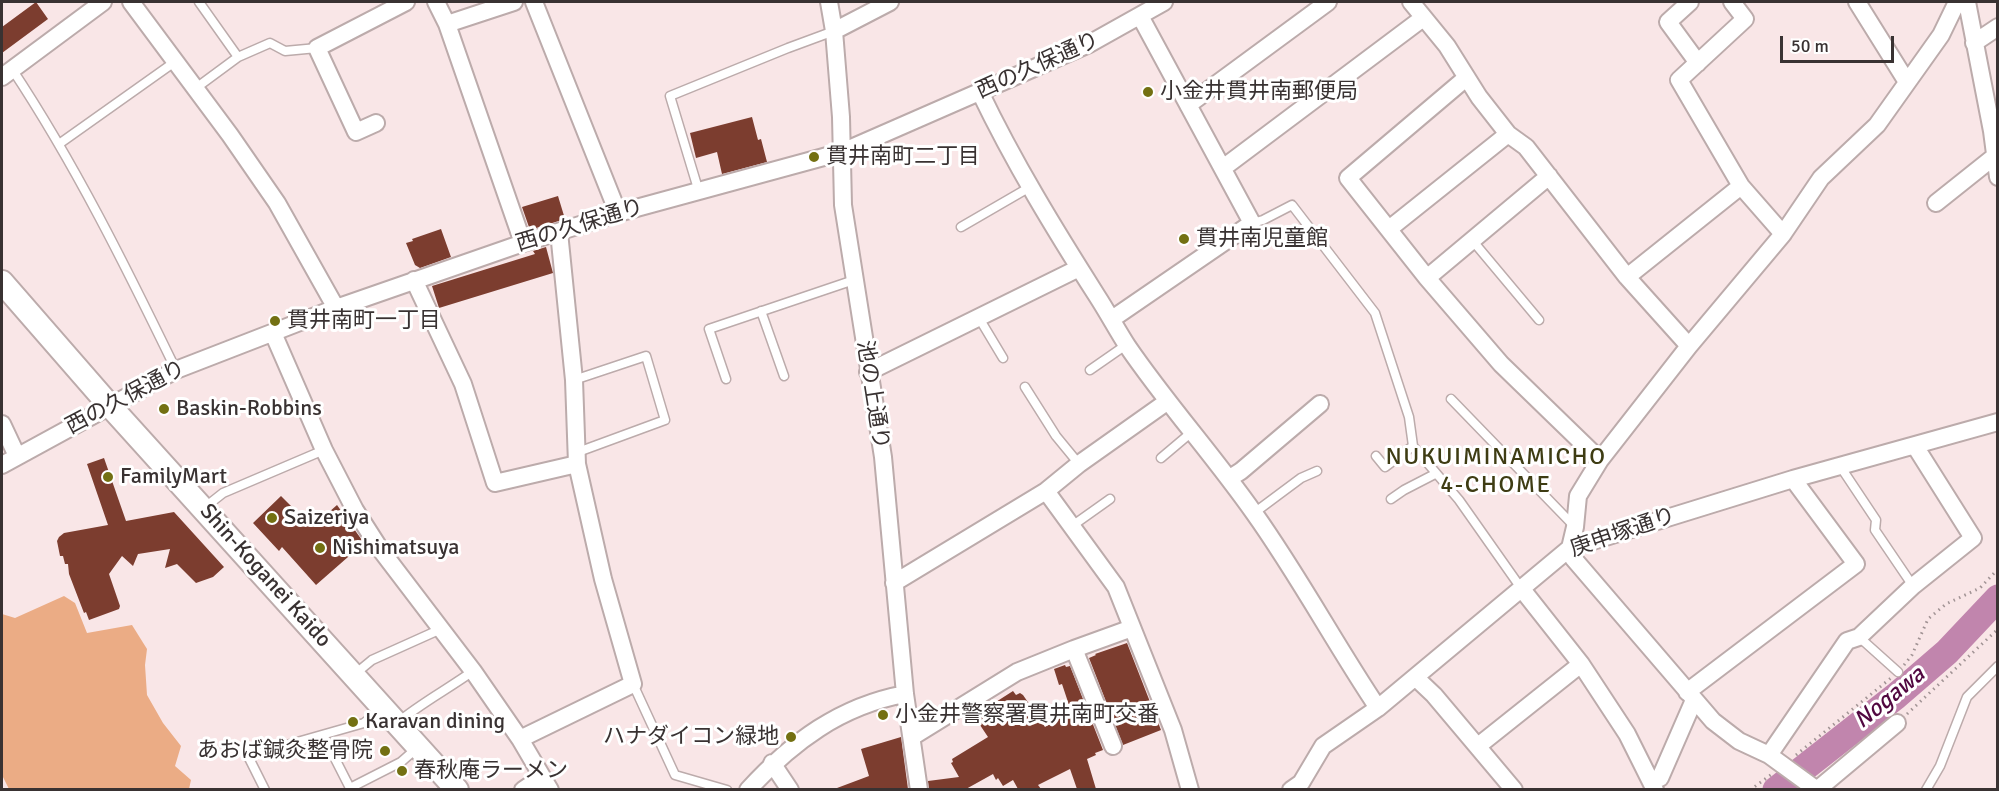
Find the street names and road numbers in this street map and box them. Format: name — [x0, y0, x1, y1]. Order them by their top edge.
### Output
street label: 西の久保通り — [972, 27, 1104, 105]
street label: 西の久保通り — [513, 194, 647, 258]
street label: 池の上通り — [850, 339, 894, 451]
street label: 西の久保通り — [62, 355, 190, 441]
street label: Shin-Koganei Kaido — [194, 499, 336, 653]
street label: 庚申塚通り — [1567, 503, 1679, 563]

